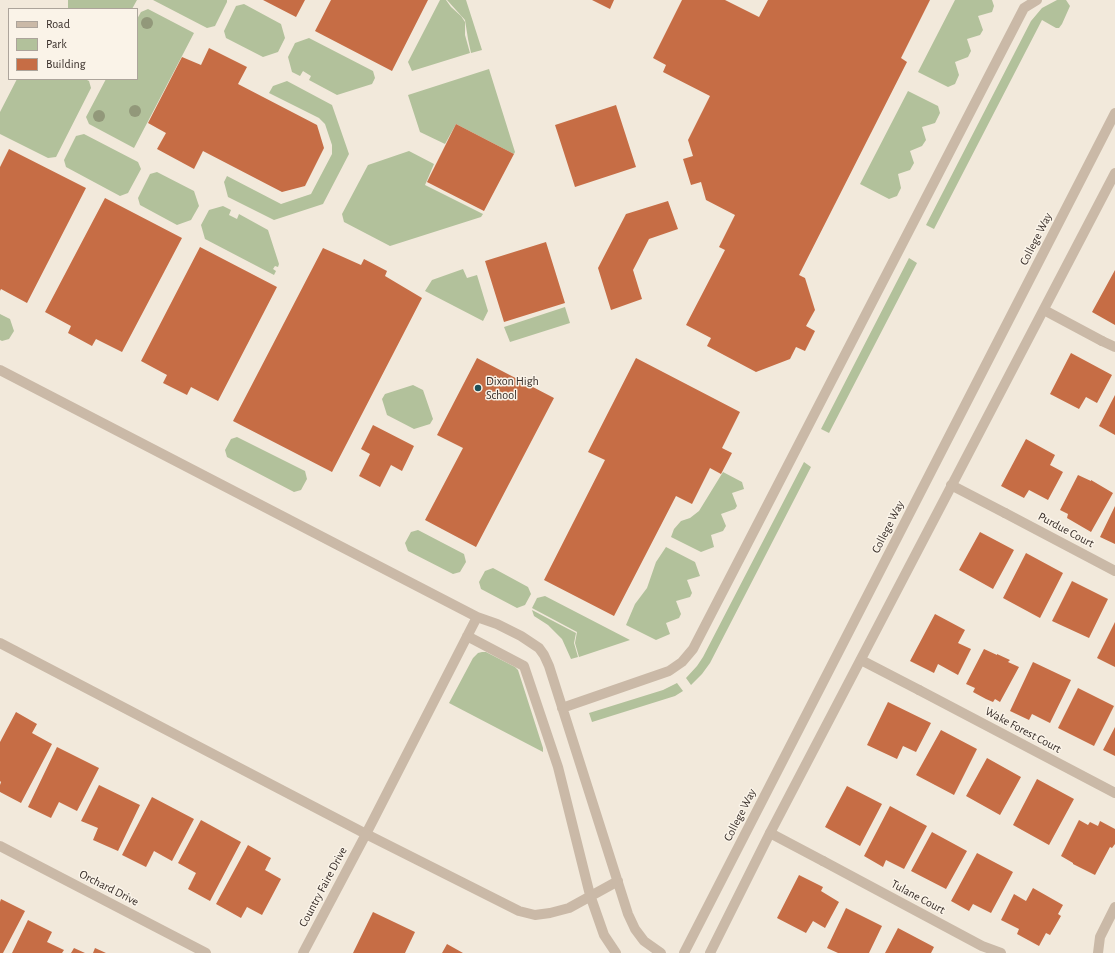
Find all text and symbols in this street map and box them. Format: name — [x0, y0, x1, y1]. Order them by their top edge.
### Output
legend — [8, 8, 138, 80]
text: Road — [46, 18, 70, 30]
text: Park — [46, 38, 67, 50]
text: Building — [46, 58, 86, 70]
street label: College Way — [1017, 210, 1055, 268]
place label: Dixon High School — [486, 374, 539, 402]
marker: Dixon High School — [473, 383, 483, 393]
street label: College Way — [869, 498, 907, 556]
street label: Purdue Court — [1036, 509, 1096, 551]
street label: Wake Forest Court — [982, 704, 1064, 756]
street label: College Way — [721, 786, 759, 844]
street label: Country Faire Drive — [296, 844, 350, 930]
street label: Orchard Drive — [77, 867, 141, 909]
street label: Tulane Court — [889, 877, 947, 917]

